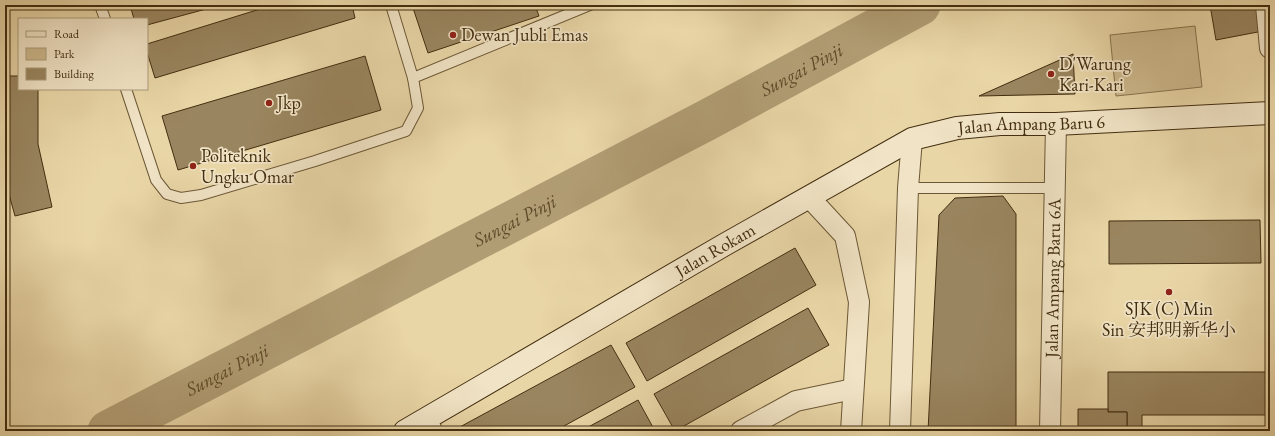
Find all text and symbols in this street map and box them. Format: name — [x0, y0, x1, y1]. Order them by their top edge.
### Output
legend — [18, 18, 148, 90]
place label: Dewan Jubli Emas — [461, 23, 588, 46]
text: Road — [54, 26, 80, 42]
marker: Dewan Jubli Emas — [448, 30, 458, 40]
water label: Sungai Pinji — [755, 36, 848, 103]
text: Park — [54, 46, 75, 62]
place label: D'Warung Kari-Kari — [1059, 52, 1131, 96]
text: Building — [54, 66, 95, 82]
marker: D'Warung Kari-Kari — [1046, 69, 1056, 79]
place label: Jkp — [275, 91, 301, 114]
marker: Jkp — [264, 98, 274, 108]
street label: Jalan Ampang Baru 6 — [955, 109, 1106, 139]
place label: Politeknik Ungku Omar — [201, 144, 294, 188]
marker: Politeknik Ungku Omar — [188, 161, 198, 171]
water label: Sungai Pinji — [468, 188, 562, 253]
street label: Jalan Ampang Baru 6A — [1039, 197, 1066, 360]
street label: Jalan Rokam — [669, 218, 759, 283]
marker: SJK (C) Min Sin 安邦明新华小 — [1164, 287, 1174, 297]
place label: SJK (C) Min Sin 安邦明新华小 — [1102, 297, 1236, 341]
water label: Sungai Pinji — [180, 337, 274, 402]

